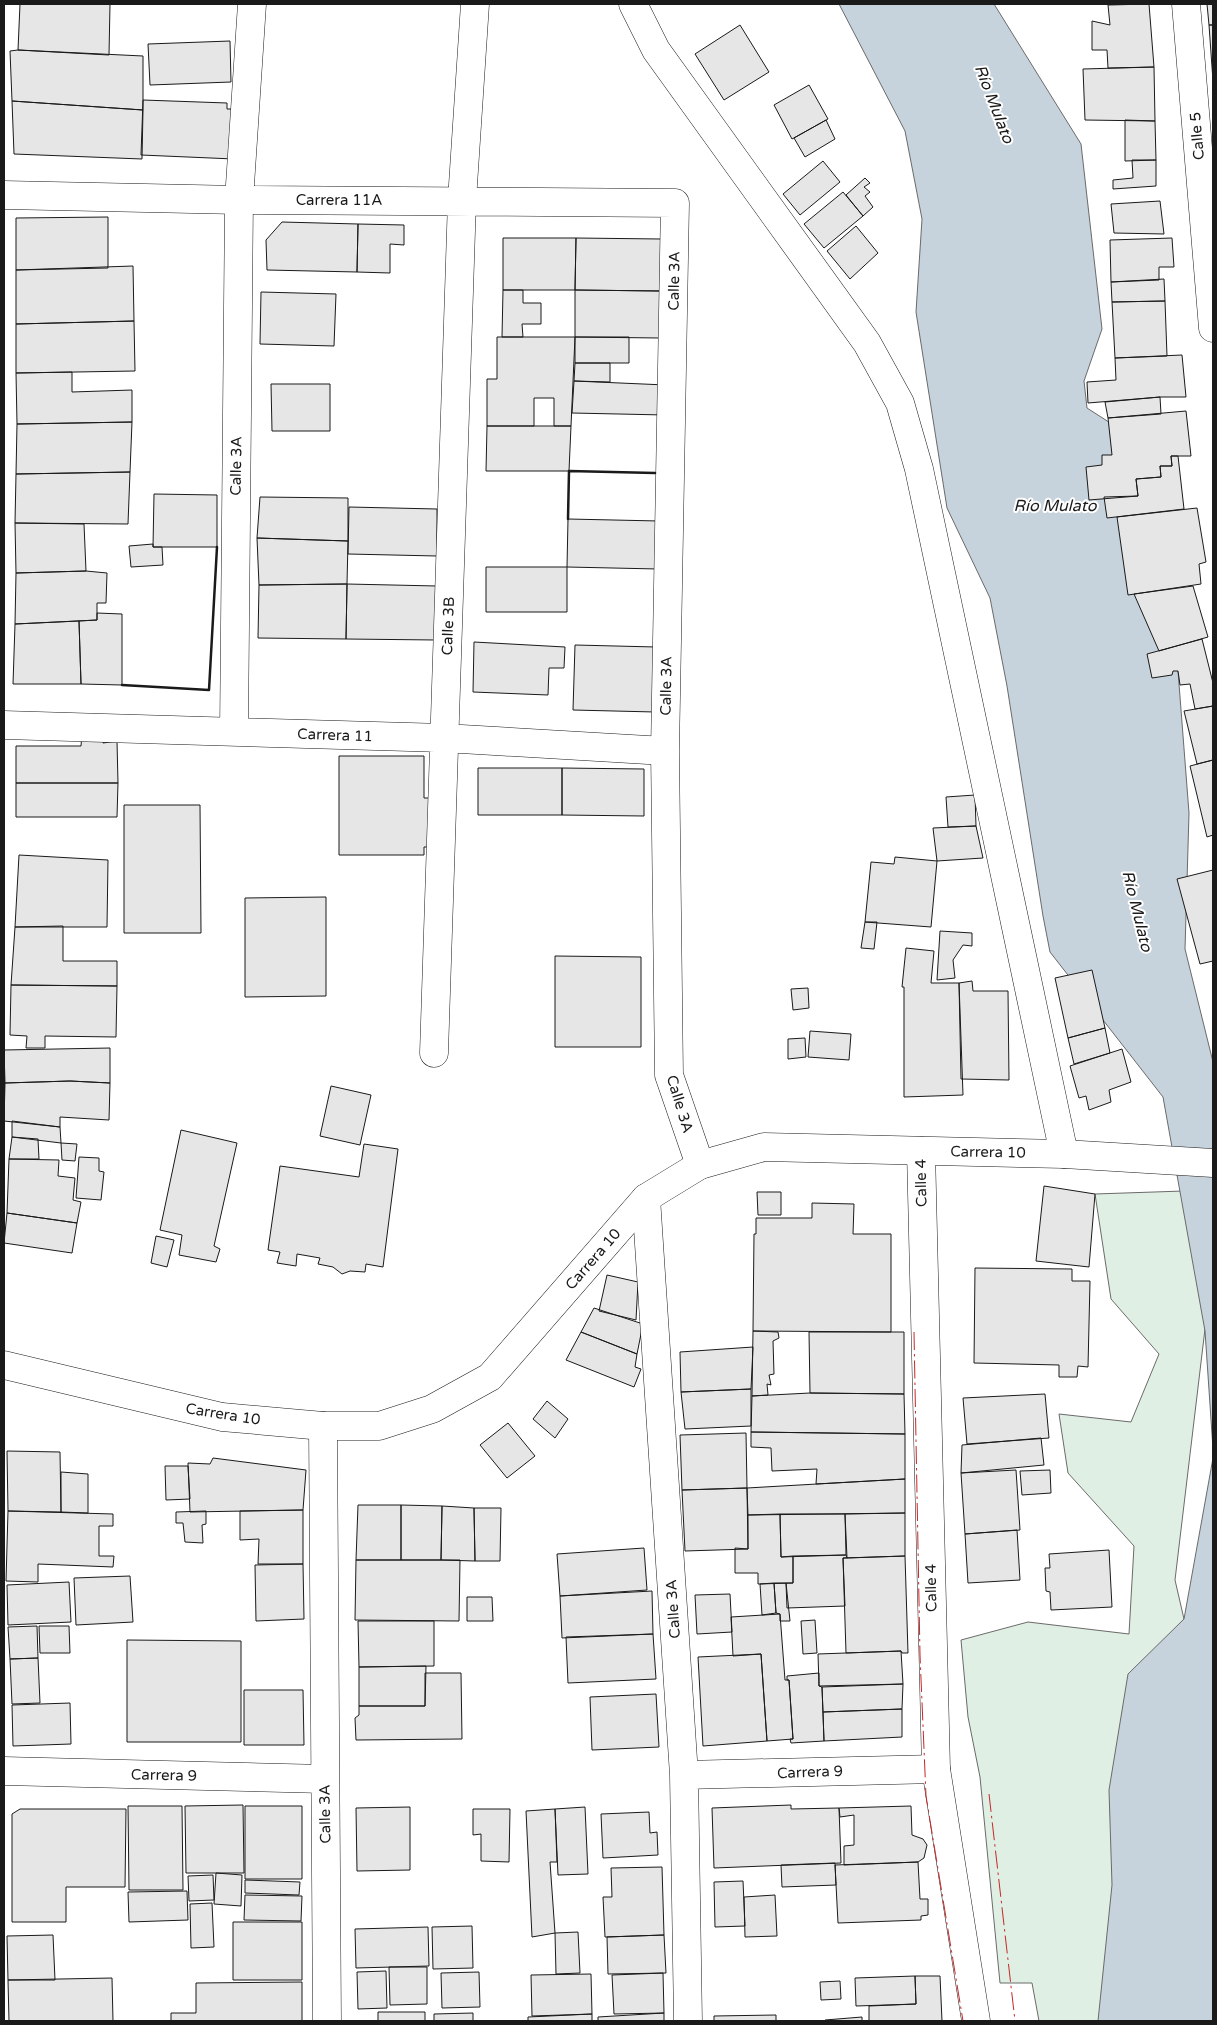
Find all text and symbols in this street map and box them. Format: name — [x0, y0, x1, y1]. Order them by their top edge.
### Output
water label: Río Mulato — [970, 62, 1019, 147]
street label: Calle 5 — [1186, 111, 1208, 161]
street label: Carrera 11A — [296, 191, 382, 209]
street label: Calle 3A — [664, 251, 684, 311]
street label: Calle 3A — [226, 436, 246, 496]
water label: Río Mulato — [1014, 496, 1098, 516]
street label: Calle 3B — [438, 596, 458, 656]
street label: Calle 3A — [656, 656, 676, 716]
street label: Carrera 11 — [297, 725, 373, 745]
water label: Río Mulato — [1117, 868, 1157, 955]
street label: Calle 3A — [663, 1073, 697, 1135]
street label: Carrera 10 — [950, 1142, 1026, 1162]
street label: Calle 4 — [912, 1159, 930, 1207]
street label: Carrera 10 — [561, 1225, 625, 1293]
street label: Carrera 10 — [184, 1399, 262, 1429]
street label: Calle 4 — [922, 1564, 940, 1612]
street label: Calle 3A — [662, 1579, 684, 1639]
street label: Carrera 9 — [777, 1762, 843, 1782]
street label: Carrera 9 — [131, 1765, 197, 1785]
street label: Calle 3A — [315, 1784, 335, 1844]

